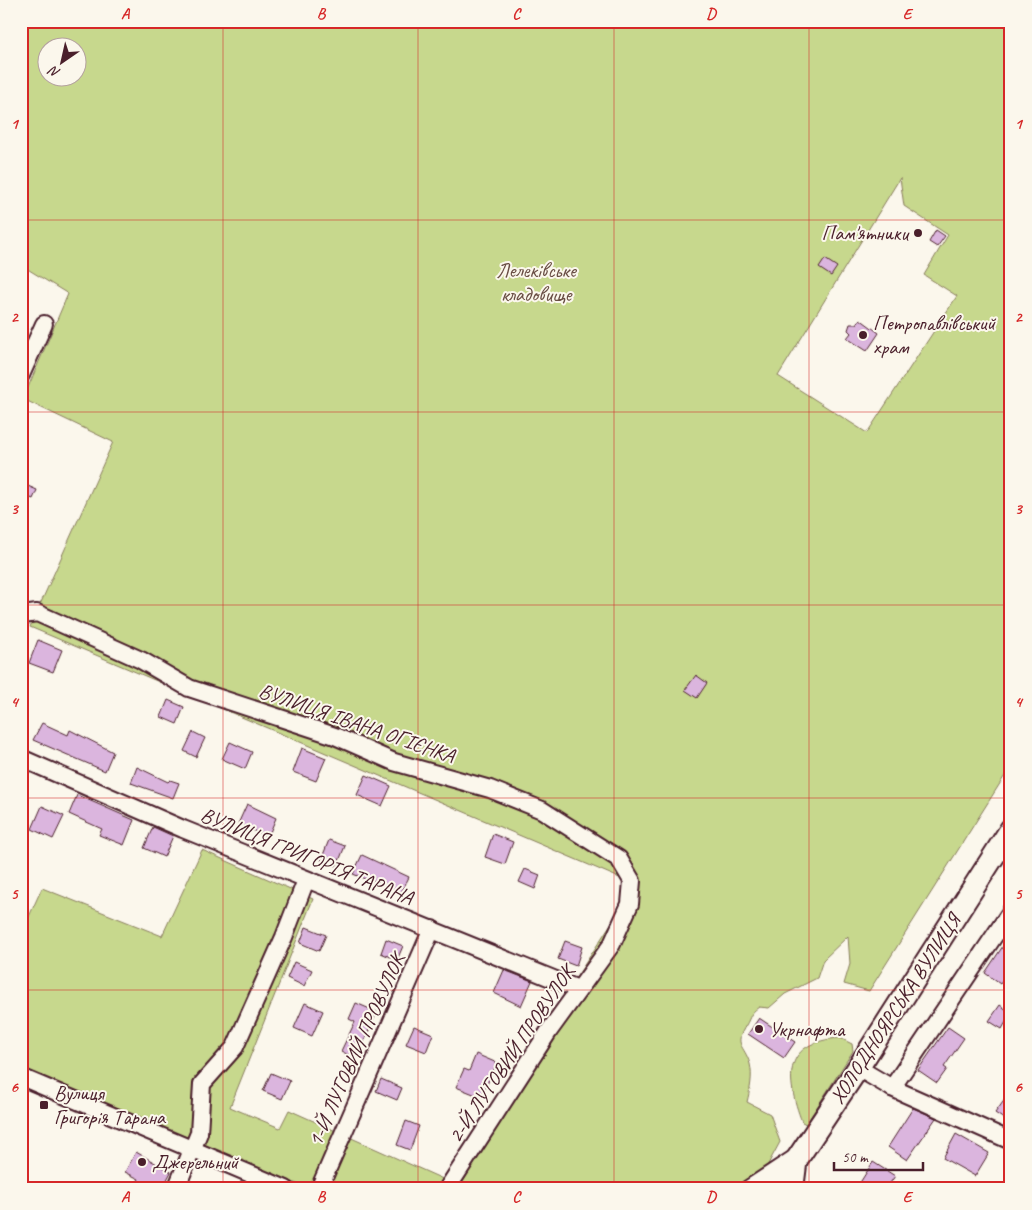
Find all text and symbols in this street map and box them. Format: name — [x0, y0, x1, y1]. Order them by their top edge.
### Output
text: A — [121, 4, 131, 24]
text: B — [317, 4, 327, 24]
text: C — [512, 4, 522, 24]
text: D — [706, 4, 717, 24]
text: E — [903, 4, 914, 24]
north arrow — [38, 38, 88, 88]
text: N — [45, 62, 63, 82]
text: 1 — [10, 114, 19, 134]
text: 1 — [1014, 114, 1023, 134]
place label: Пам'ятники — [822, 220, 911, 246]
marker: Пам'ятники — [912, 227, 924, 239]
park label: Лелеківське кладовище — [496, 257, 578, 307]
text: 2 — [10, 307, 19, 327]
text: 2 — [1014, 307, 1023, 327]
place label: Петропавлівський храм — [873, 310, 997, 360]
marker: Петропавлівський храм — [857, 329, 869, 341]
text: 3 — [10, 499, 19, 519]
text: 3 — [1014, 499, 1023, 519]
street label: ВУЛИЦЯ ІВАНА ОГІЄНКА — [256, 677, 460, 769]
text: 4 — [10, 692, 19, 712]
text: 4 — [1014, 692, 1023, 712]
street label: ВУЛИЦЯ ГРИГОРІЯ ТАРАНА — [197, 801, 418, 911]
text: 5 — [11, 884, 20, 904]
text: 5 — [1015, 884, 1024, 904]
street label: ХОЛОДНОЯРСЬКА ВУЛИЦЯ — [824, 907, 968, 1109]
street label: 1-Й ЛУГОВИЙ ПРОВУЛОК — [302, 946, 412, 1150]
street label: 2-Й ЛУГОВИЙ ПРОВУЛОК — [442, 958, 582, 1147]
place label: Укрнафта — [769, 1016, 846, 1042]
marker: Укрнафта — [753, 1023, 765, 1035]
text: 6 — [10, 1077, 19, 1097]
text: 6 — [1014, 1077, 1023, 1097]
place label: Вулиця Григорія Тарана — [54, 1080, 167, 1130]
marker: Вулиця Григорія Тарана — [38, 1099, 50, 1111]
scale bar — [834, 1140, 923, 1172]
text: 50 m — [842, 1148, 869, 1167]
place label: Джерельний — [152, 1149, 240, 1175]
marker: Джерельний — [136, 1156, 148, 1168]
text: A — [121, 1187, 131, 1207]
text: B — [317, 1187, 327, 1207]
text: C — [512, 1187, 522, 1207]
text: D — [706, 1187, 717, 1207]
text: E — [903, 1187, 914, 1207]

